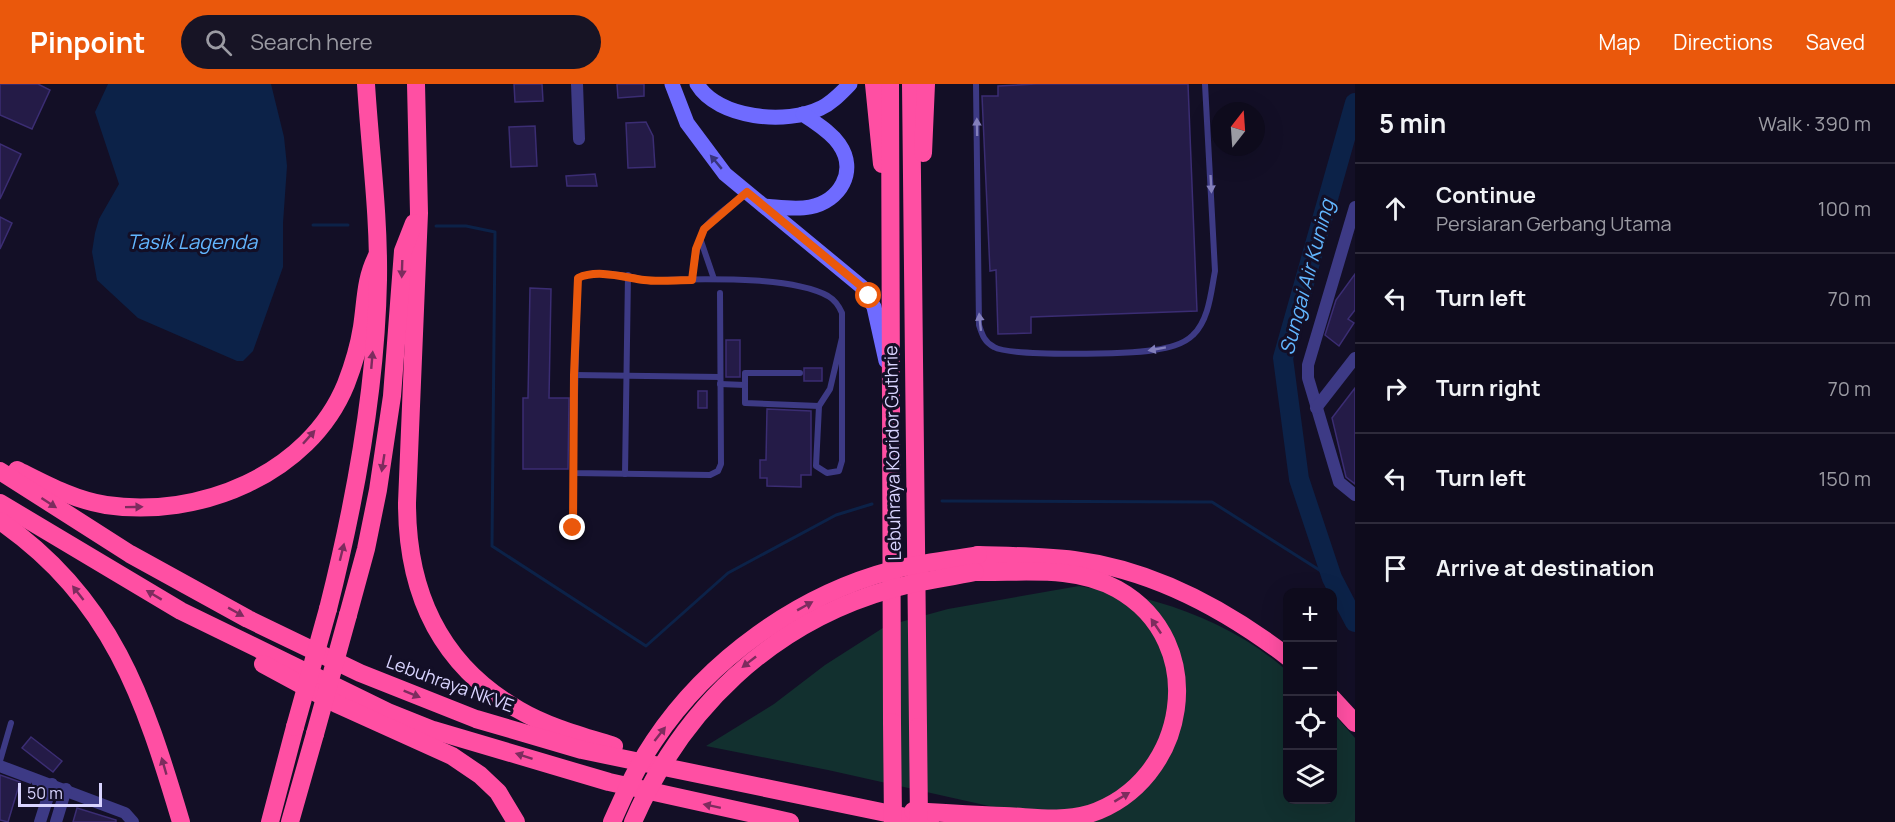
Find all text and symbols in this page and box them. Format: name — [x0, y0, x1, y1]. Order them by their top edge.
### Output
search box — [181, 15, 601, 69]
text: Pinpoint — [30, 23, 145, 61]
icon: search — [202, 26, 235, 59]
text: Search here — [250, 27, 373, 57]
text: Map — [1599, 28, 1640, 56]
text: Directions — [1673, 28, 1773, 56]
text: Saved — [1806, 28, 1865, 56]
north arrow — [1211, 102, 1265, 156]
text: 5 min — [1379, 105, 1446, 141]
text: Walk · 390 m — [1758, 110, 1871, 137]
one-way arrow — [972, 117, 982, 136]
one-way arrow — [710, 155, 723, 170]
one-way arrow — [1206, 175, 1215, 194]
text: Continue — [1436, 180, 1536, 210]
icon: ahead — [1379, 192, 1412, 225]
water label: Sungai Air Kuning — [1273, 194, 1341, 357]
text: 100 m — [1818, 195, 1871, 222]
text: Persiaran Gerbang Utama — [1436, 210, 1672, 237]
water label: Tasik Lagenda — [127, 228, 258, 255]
one-way arrow — [398, 259, 407, 278]
route start — [855, 282, 881, 308]
icon: left — [1379, 282, 1412, 315]
text: Turn left — [1436, 283, 1526, 313]
text: 70 m — [1828, 285, 1871, 312]
one-way arrow — [976, 312, 985, 331]
one-way arrow — [1147, 344, 1166, 353]
street label: Lebuhraya Koridor Guthrie — [878, 345, 906, 561]
one-way arrow — [367, 350, 377, 369]
icon: right — [1379, 372, 1412, 405]
text: Turn right — [1436, 373, 1541, 403]
text: 70 m — [1828, 375, 1871, 402]
one-way arrow — [302, 430, 316, 444]
one-way arrow — [378, 453, 387, 472]
icon: left — [1379, 462, 1412, 495]
text: Turn left — [1436, 463, 1526, 493]
text: 150 m — [1818, 465, 1871, 492]
one-way arrow — [41, 497, 57, 508]
one-way arrow — [125, 502, 144, 512]
route end — [559, 514, 585, 540]
one-way arrow — [338, 543, 348, 562]
icon: arrive — [1379, 552, 1412, 585]
text: Arrive at destination — [1436, 553, 1654, 583]
one-way arrow — [71, 585, 84, 601]
map controls — [1283, 588, 1337, 804]
button: + — [1283, 588, 1337, 642]
one-way arrow — [146, 589, 162, 600]
one-way arrow — [796, 601, 813, 611]
one-way arrow — [227, 607, 244, 617]
one-way arrow — [1151, 618, 1162, 634]
button: − — [1283, 642, 1337, 696]
street label: Lebuhraya NKVE — [383, 649, 518, 717]
one-way arrow — [741, 656, 756, 668]
one-way arrow — [404, 689, 422, 699]
button: locate — [1283, 696, 1337, 750]
one-way arrow — [653, 726, 666, 742]
one-way arrow — [515, 750, 533, 760]
button: layers — [1283, 750, 1337, 804]
one-way arrow — [159, 757, 168, 775]
scale bar — [18, 780, 102, 808]
text: 50 m — [27, 782, 63, 804]
one-way arrow — [1114, 792, 1130, 803]
one-way arrow — [703, 801, 722, 810]

